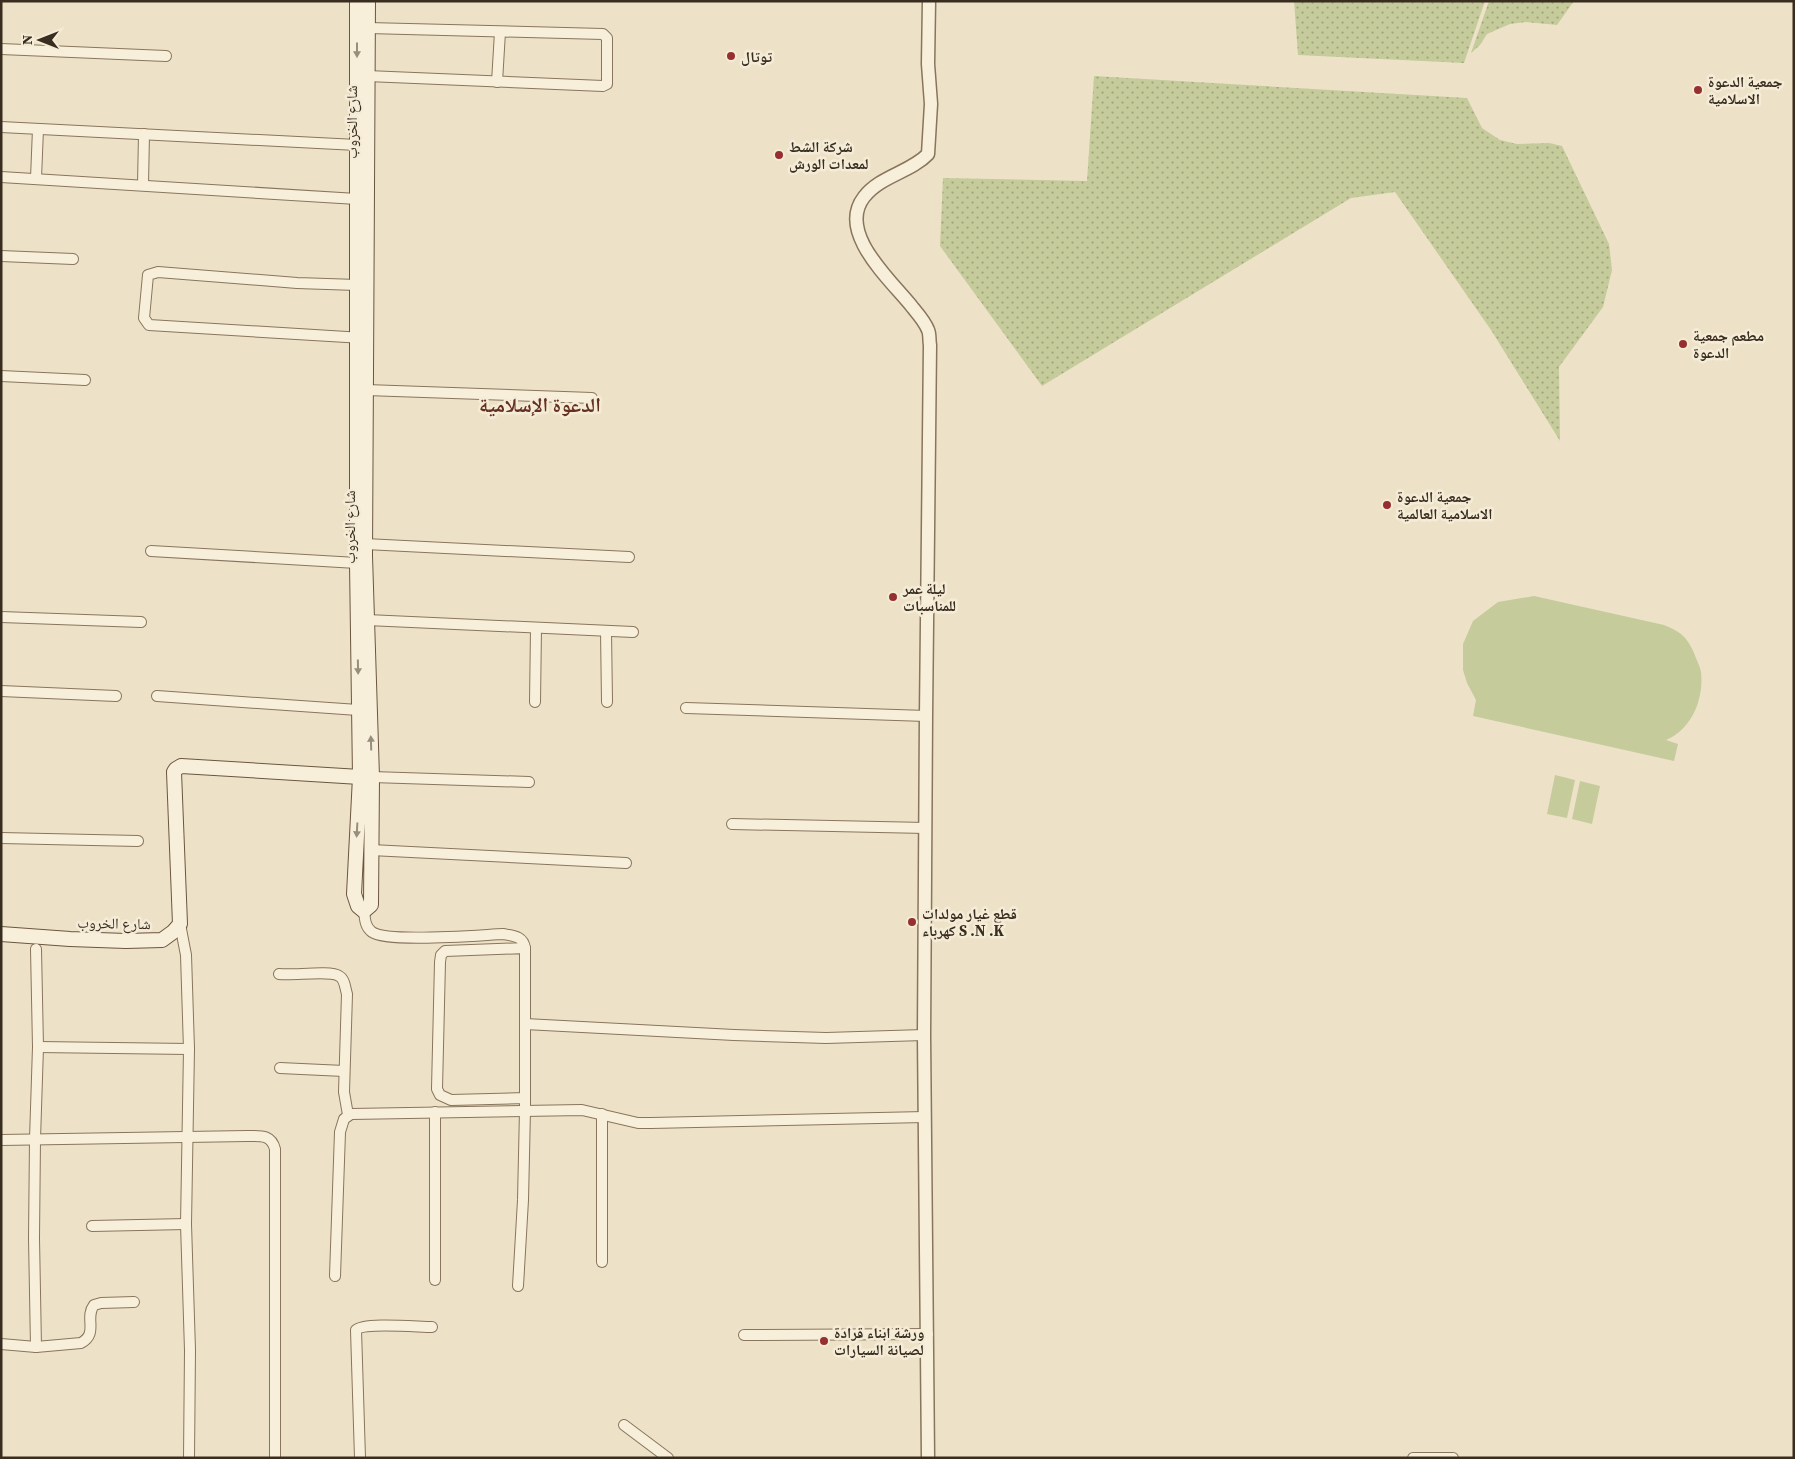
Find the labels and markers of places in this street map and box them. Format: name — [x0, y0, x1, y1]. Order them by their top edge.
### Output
place label: توتال — [741, 46, 772, 67]
marker: توتال — [725, 50, 737, 62]
place label: جمعية الدعوة الاسلامية — [1708, 71, 1783, 109]
marker: جمعية الدعوة الاسلامية — [1692, 84, 1704, 96]
place label: شركة الشط لمعدات الورش — [789, 136, 868, 174]
marker: شركة الشط لمعدات الورش — [773, 149, 785, 161]
place label: مطعم جمعية الدعوة — [1693, 325, 1764, 363]
marker: مطعم جمعية الدعوة — [1677, 338, 1689, 350]
place label: جمعية الدعوة الاسلامية العالمية — [1397, 486, 1493, 524]
marker: جمعية الدعوة الاسلامية العالمية — [1381, 499, 1393, 511]
place label: ليلة عمر للمناسبات — [902, 578, 956, 616]
marker: ليلة عمر للمناسبات — [887, 591, 899, 603]
place label: قطع غيار مولدات كهرباء S .N .K — [922, 903, 1017, 941]
marker: قطع غيار مولدات كهرباء S .N .K — [906, 916, 918, 928]
place label: ورشة ابناء قرادة لصيانة السيارات — [834, 1322, 924, 1360]
marker: ورشة ابناء قرادة لصيانة السيارات — [818, 1335, 830, 1347]

